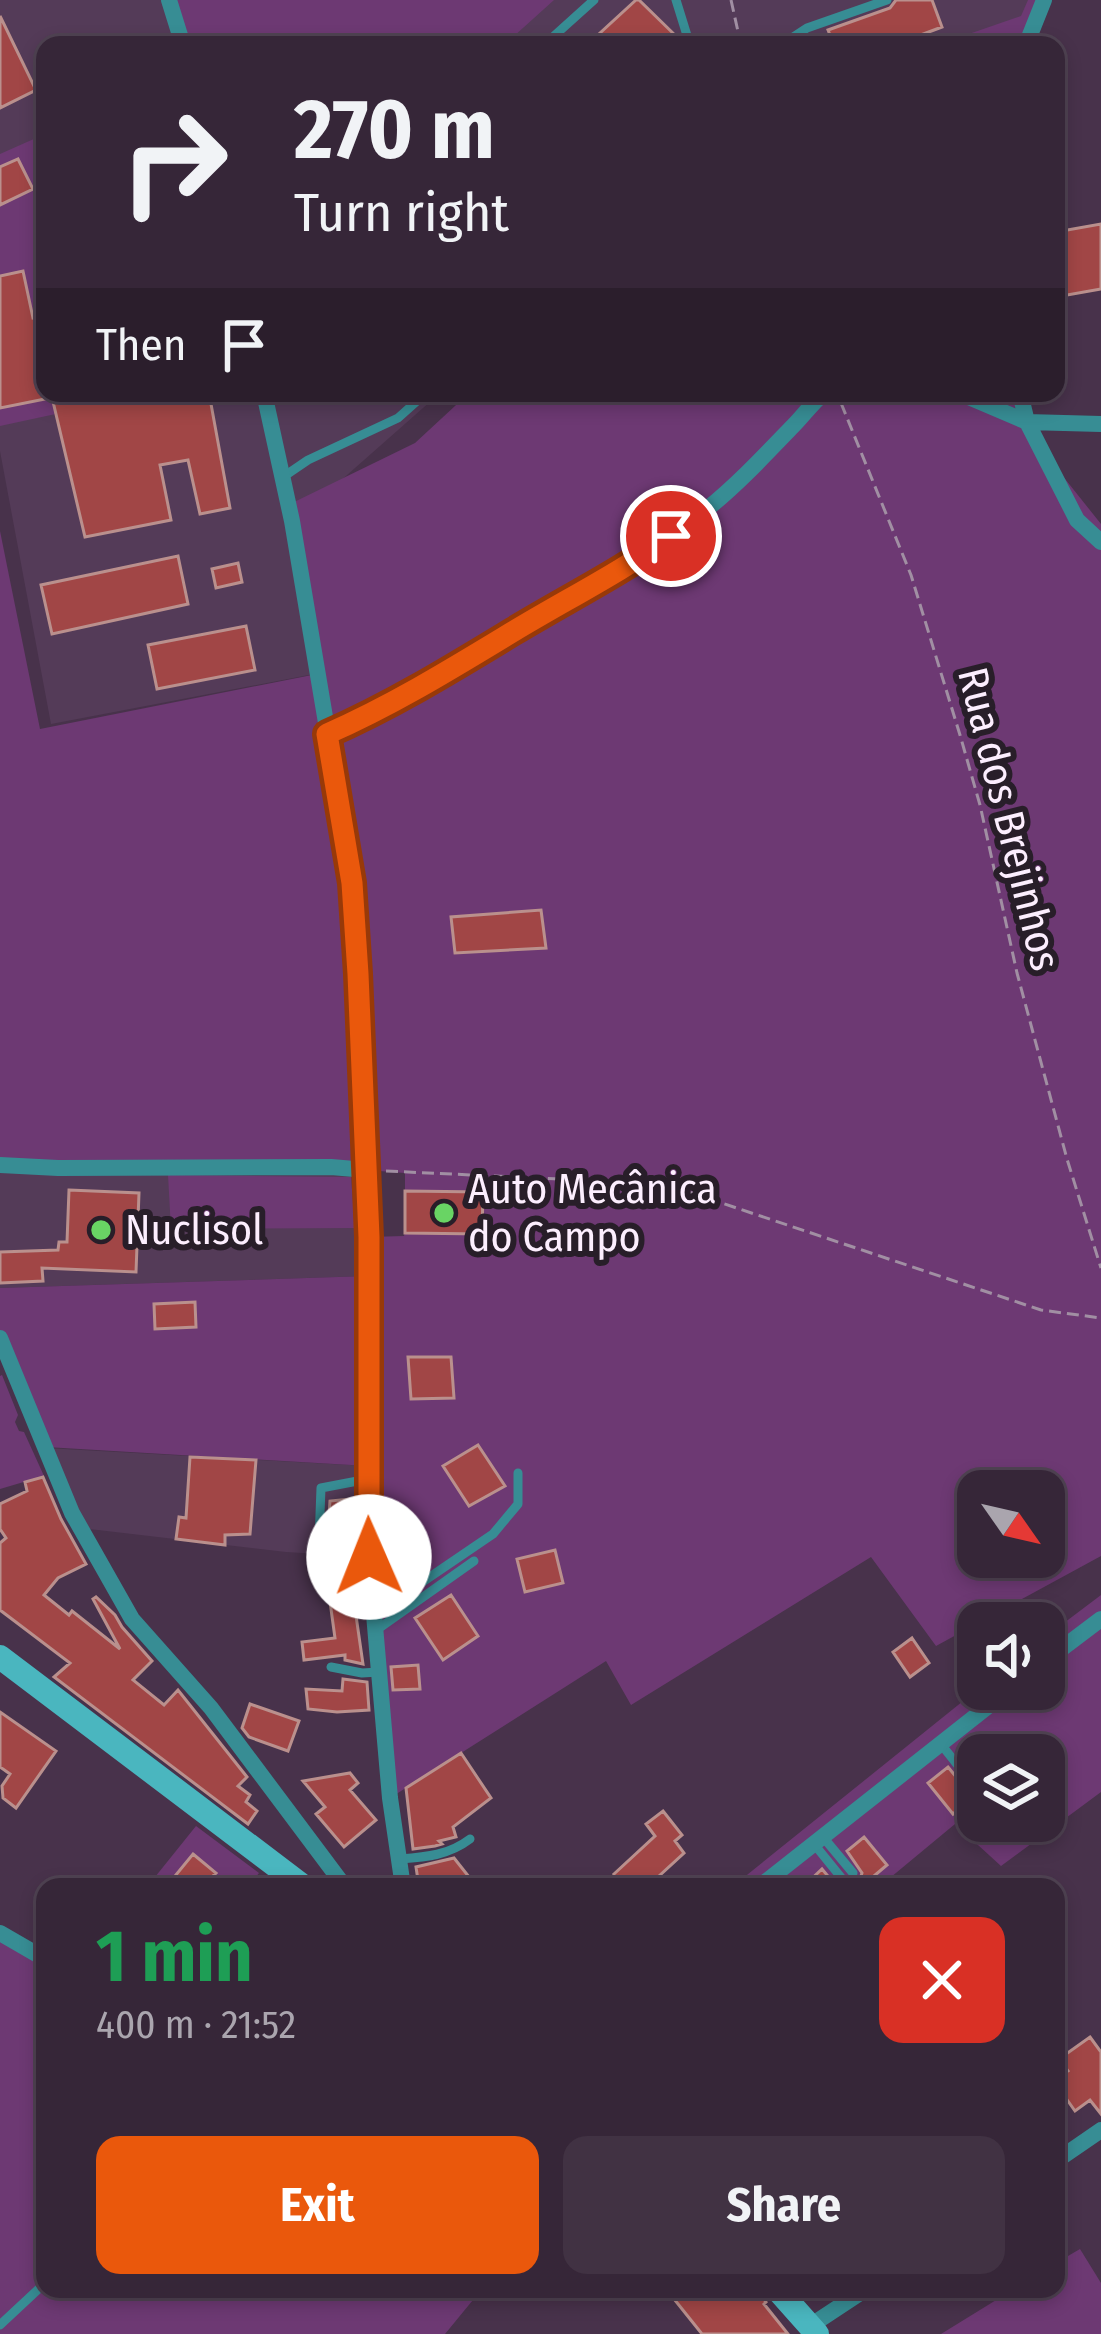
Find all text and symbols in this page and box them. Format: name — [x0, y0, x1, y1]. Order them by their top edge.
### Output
text: 270 m — [294, 79, 495, 180]
icon: right — [96, 84, 252, 240]
text: Turn right — [294, 181, 509, 245]
icon: arrive — [211, 312, 277, 378]
text: Then — [96, 318, 187, 372]
pin — [620, 485, 722, 587]
icon: arrive — [638, 503, 704, 569]
street label: Rua dos Brejinhos — [947, 662, 1071, 976]
place label: Auto Mecânica do Campo — [468, 1164, 717, 1262]
marker: Auto Mecânica do Campo — [431, 1200, 457, 1226]
place label: Nuclisol — [125, 1205, 263, 1255]
marker: Nuclisol — [88, 1217, 114, 1243]
north arrow — [957, 1470, 1065, 1578]
map controls — [957, 1470, 1065, 1842]
position arrow — [306, 1494, 432, 1620]
button: sound — [957, 1602, 1065, 1710]
button: layers — [957, 1734, 1065, 1842]
text: 1 min — [96, 1914, 253, 2000]
button: close — [879, 1917, 1005, 2043]
text: 400 m · 21:52 — [96, 2002, 296, 2048]
button: Exit — [96, 2136, 539, 2274]
button: Share — [563, 2136, 1005, 2274]

